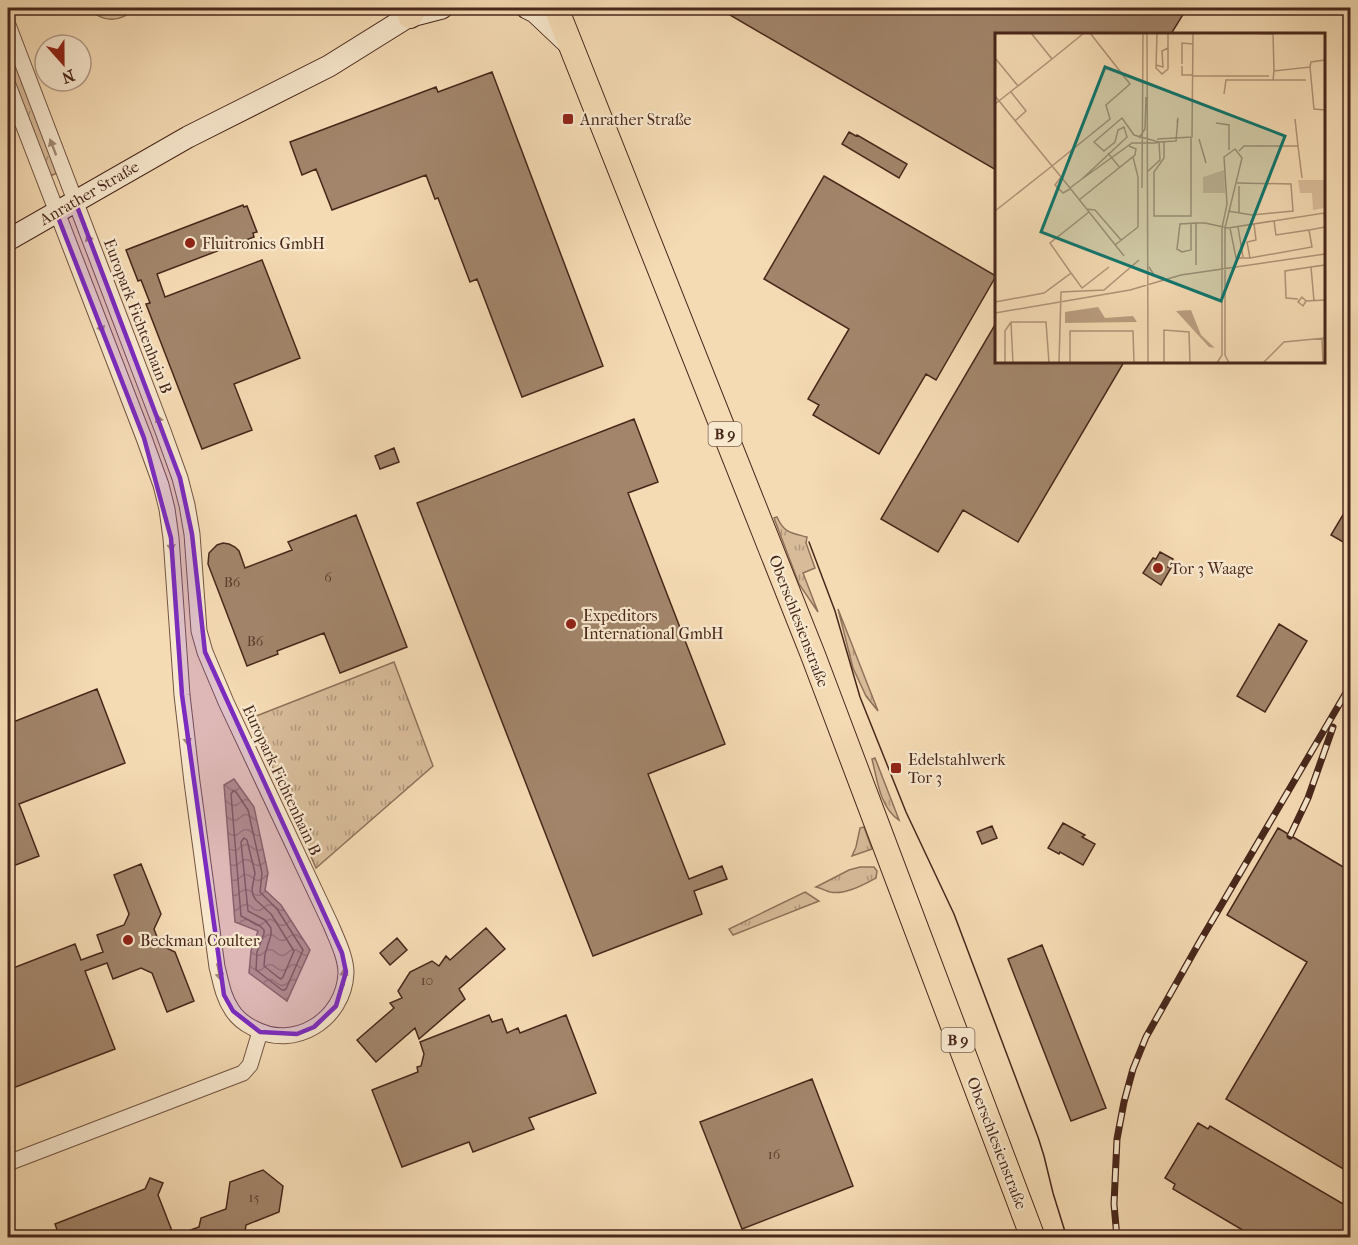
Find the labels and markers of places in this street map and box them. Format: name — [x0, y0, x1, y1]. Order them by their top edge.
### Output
place label: Anrather Straße — [579, 110, 692, 129]
marker: Anrather Straße — [561, 112, 575, 126]
place label: Fluitronics GmbH — [202, 234, 325, 253]
marker: Fluitronics GmbH — [183, 236, 197, 250]
place label: Tor 3 Waage — [1170, 559, 1253, 578]
marker: Tor 3 Waage — [1151, 561, 1165, 575]
place label: Expeditors International GmbH — [583, 606, 724, 643]
marker: Expeditors International GmbH — [564, 617, 578, 631]
place label: Edelstahlwerk Tor 3 — [908, 750, 1006, 787]
marker: Edelstahlwerk Tor 3 — [889, 761, 903, 775]
place label: Beckman Coulter — [140, 931, 260, 950]
marker: Beckman Coulter — [121, 933, 135, 947]

